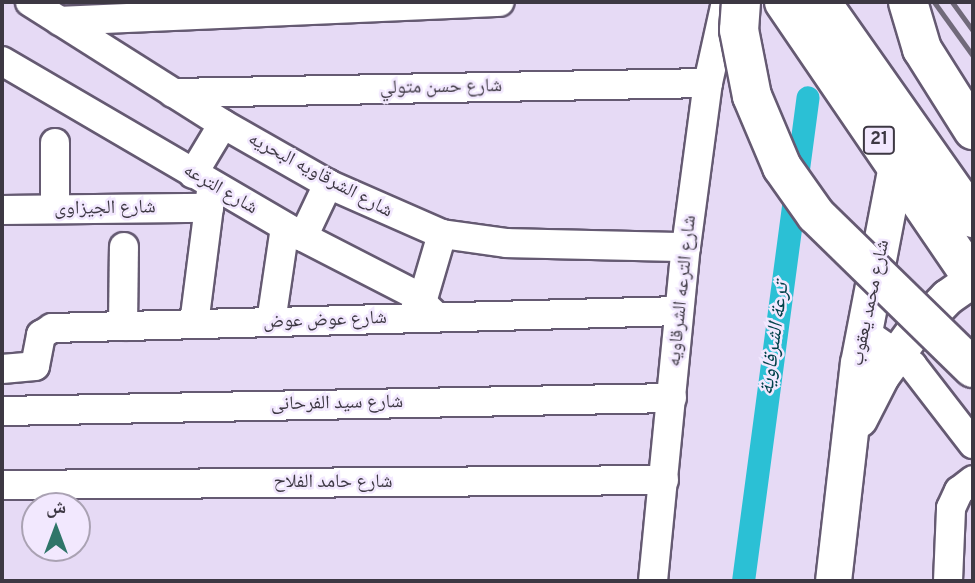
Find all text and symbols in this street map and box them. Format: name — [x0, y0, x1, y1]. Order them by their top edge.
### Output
street label: شارع حسن متولي — [380, 76, 502, 100]
road number: 21 — [862, 125, 896, 154]
street label: شارع الشرقاويه البحريه — [244, 128, 396, 224]
street label: شارع الترعه — [179, 160, 261, 220]
street label: شارع الجيزاوى — [54, 197, 156, 221]
street label: شارع الترعه الشرقاويه — [664, 214, 702, 368]
street label: شارع محمد يعقوب — [846, 238, 896, 368]
water label: ترعة الشرقاوية — [755, 281, 795, 397]
street label: شارع عوض عوض — [263, 307, 387, 335]
street label: شارع سيد الفرحانى — [271, 391, 403, 417]
street label: شارع حامد الفلاح — [273, 472, 393, 494]
north arrow — [21, 492, 91, 562]
text: ش — [46, 496, 66, 520]

